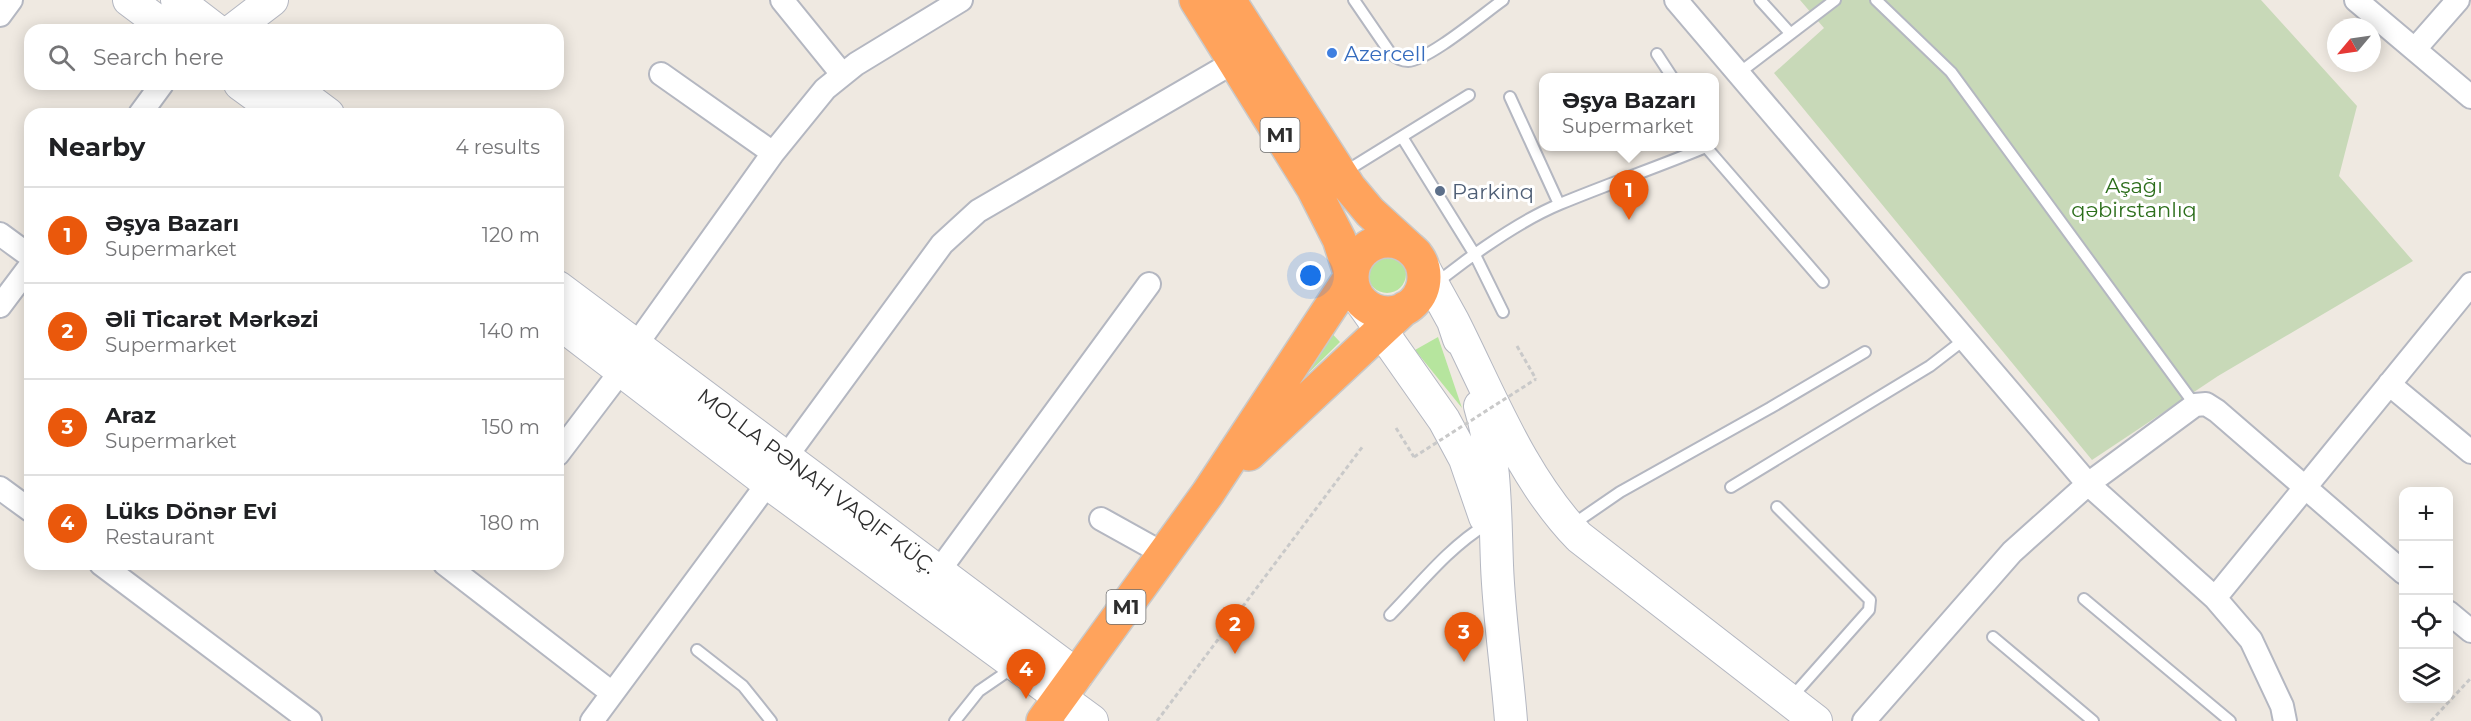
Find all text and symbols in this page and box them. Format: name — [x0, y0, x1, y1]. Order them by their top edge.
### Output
north arrow — [2327, 18, 2381, 72]
search box — [24, 24, 564, 90]
icon: search — [45, 41, 78, 74]
place label: Azercell — [1344, 41, 1426, 66]
text: Search here — [93, 44, 224, 71]
marker: Azercell — [1325, 46, 1339, 60]
popup — [1539, 73, 1719, 151]
text: Əşya Bazarı — [1562, 87, 1696, 114]
text: Supermarket — [1562, 114, 1694, 138]
road number: M1 — [1260, 118, 1300, 152]
text: Nearby — [48, 131, 145, 163]
text: 4 results — [455, 135, 540, 159]
pin: 1 — [1610, 170, 1648, 220]
park label: Aşağı qəbirstanlıq — [2071, 173, 2197, 222]
place label: Parkinq — [1452, 179, 1534, 204]
marker: Parkinq — [1433, 184, 1447, 198]
text: Əşya Bazarı — [105, 210, 239, 237]
text: 1 — [64, 223, 71, 247]
text: 120 m — [482, 223, 540, 247]
text: Supermarket — [105, 237, 237, 261]
your location — [1296, 261, 1325, 290]
text: Əli Ticarət Mərkəzi — [105, 306, 319, 333]
text: 2 — [62, 319, 73, 343]
text: 140 m — [480, 319, 540, 343]
text: Supermarket — [105, 333, 237, 357]
street label: MOLLA PƏNAH VAQIF KÜÇ. — [693, 383, 941, 579]
text: Araz — [105, 402, 156, 429]
text: 3 — [62, 415, 73, 439]
text: 150 m — [482, 415, 540, 439]
text: Supermarket — [105, 429, 237, 453]
map controls — [2399, 487, 2453, 703]
button: + — [2399, 487, 2453, 541]
text: Lüks Dönər Evi — [105, 498, 277, 525]
text: 4 — [61, 511, 74, 535]
text: 180 m — [480, 511, 540, 535]
text: Restaurant — [105, 525, 215, 549]
button: − — [2399, 541, 2453, 595]
road number: M1 — [1106, 590, 1146, 624]
button: locate — [2399, 595, 2453, 649]
pin: 2 — [1216, 604, 1254, 654]
pin: 3 — [1444, 612, 1484, 662]
button: layers — [2399, 649, 2453, 703]
pin: 4 — [1006, 650, 1046, 699]

